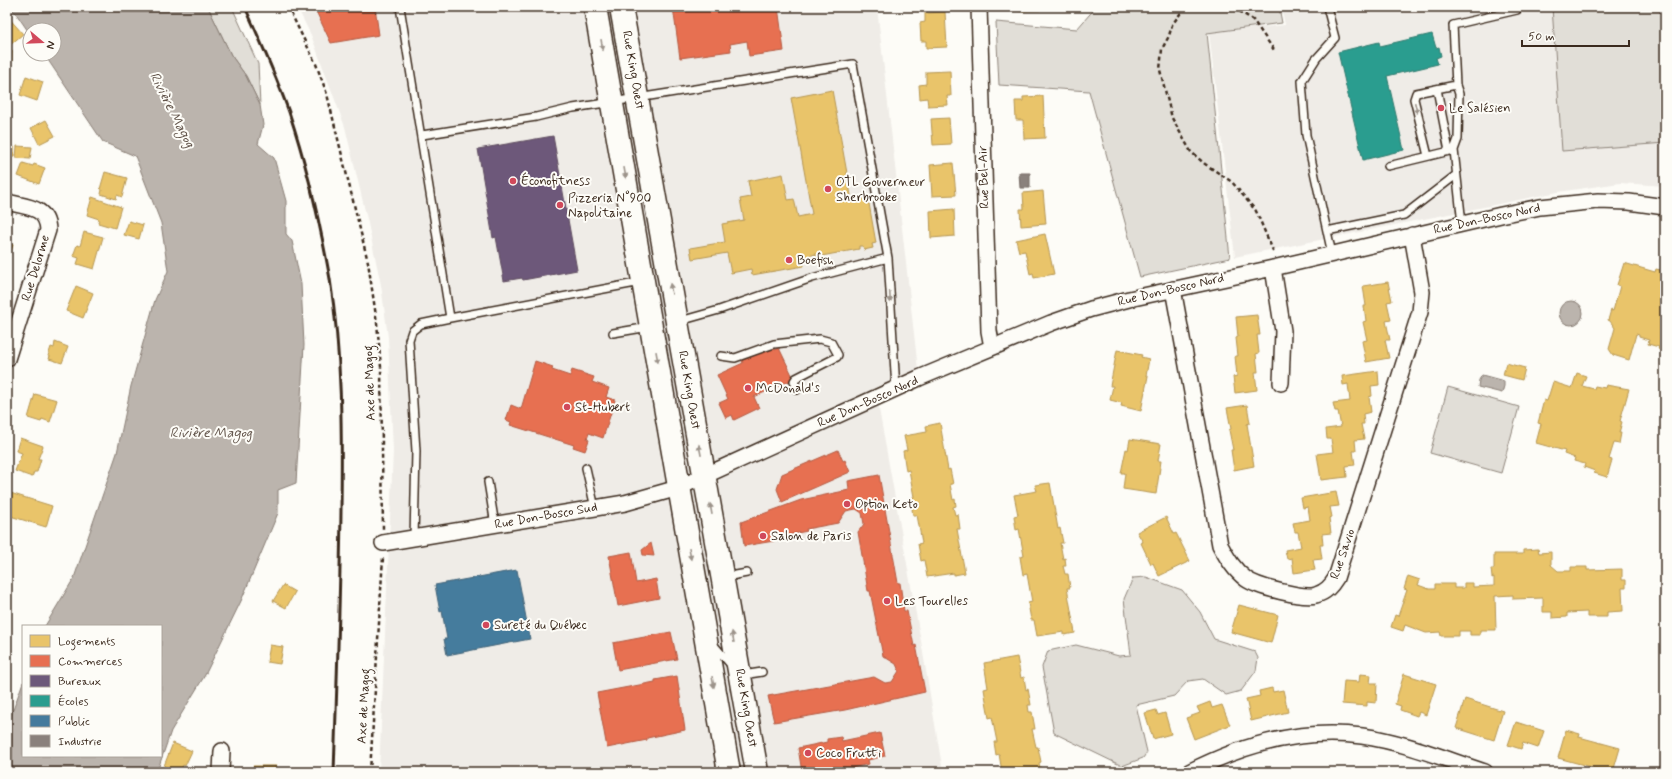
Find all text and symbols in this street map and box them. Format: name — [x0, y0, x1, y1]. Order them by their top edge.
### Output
north arrow — [22, 22, 62, 62]
scale bar — [1522, 22, 1629, 48]
street label: Rue King Ouest — [617, 29, 648, 111]
text: 50 m — [1528, 29, 1555, 45]
text: N — [43, 39, 58, 51]
one-way arrow — [599, 39, 605, 51]
water label: Rivière Magog — [143, 69, 199, 153]
place label: Le Salésien — [1449, 100, 1511, 117]
one-way arrow — [1414, 102, 1420, 114]
marker: Le Salésien — [1436, 103, 1446, 113]
street label: Rue Bel-Air — [974, 144, 994, 209]
one-way arrow — [622, 167, 628, 179]
place label: Éconofitness — [521, 172, 590, 190]
place label: OTL Gouverneur Sherbrooke — [836, 174, 926, 206]
marker: Éconofitness — [508, 176, 518, 186]
marker: OTL Gouverneur Sherbrooke — [823, 184, 833, 194]
place label: Pizzeria N°900 Napolitaine — [568, 190, 652, 222]
street label: Rue Don-Bosco Nord — [1432, 199, 1542, 239]
marker: Pizzeria N°900 Napolitaine — [555, 200, 565, 210]
street label: Rue Delorme — [18, 233, 54, 303]
place label: Boefish — [797, 252, 834, 269]
marker: Boefish — [784, 255, 794, 265]
street label: Rue Don-Bosco Nord — [1116, 269, 1226, 311]
one-way arrow — [668, 282, 674, 295]
one-way arrow — [887, 291, 894, 303]
street label: Axe de Magog — [360, 345, 382, 421]
street label: Rue King Ouest — [673, 349, 704, 431]
one-way arrow — [654, 350, 660, 363]
street label: Rue Don-Bosco Nord — [815, 372, 921, 432]
place label: McDonald's — [756, 380, 820, 397]
marker: McDonald's — [743, 383, 753, 393]
place label: St-Hubert — [575, 399, 630, 416]
marker: St-Hubert — [562, 402, 572, 412]
water label: Rivière Magog — [170, 424, 253, 444]
one-way arrow — [697, 444, 703, 456]
place label: Option Keto — [855, 496, 918, 513]
street label: Rue Don-Bosco Sud — [493, 499, 599, 533]
marker: Option Keto — [842, 499, 852, 509]
one-way arrow — [707, 503, 713, 515]
street label: Rue Savio — [1326, 526, 1360, 582]
place label: Salon de Paris — [771, 528, 852, 545]
marker: Salon de Paris — [758, 531, 768, 541]
one-way arrow — [687, 548, 693, 560]
place label: Les Tourelles — [895, 593, 968, 610]
marker: Les Tourelles — [882, 596, 892, 606]
place label: Sureté du Québec — [494, 617, 587, 634]
marker: Sureté du Québec — [481, 620, 491, 630]
legend — [22, 625, 162, 757]
one-way arrow — [730, 631, 736, 643]
text: Logements — [58, 634, 115, 651]
text: Commerces — [58, 654, 123, 670]
street label: Rue King Ouest — [730, 667, 761, 749]
street label: Axe de Magog — [354, 668, 376, 744]
text: Bureaux — [58, 674, 101, 690]
one-way arrow — [710, 676, 716, 688]
text: Écoles — [58, 694, 89, 710]
text: Public — [58, 714, 90, 730]
text: Industrie — [58, 734, 102, 750]
place label: Coco Frutti — [816, 745, 881, 762]
marker: Coco Frutti — [803, 748, 813, 758]

